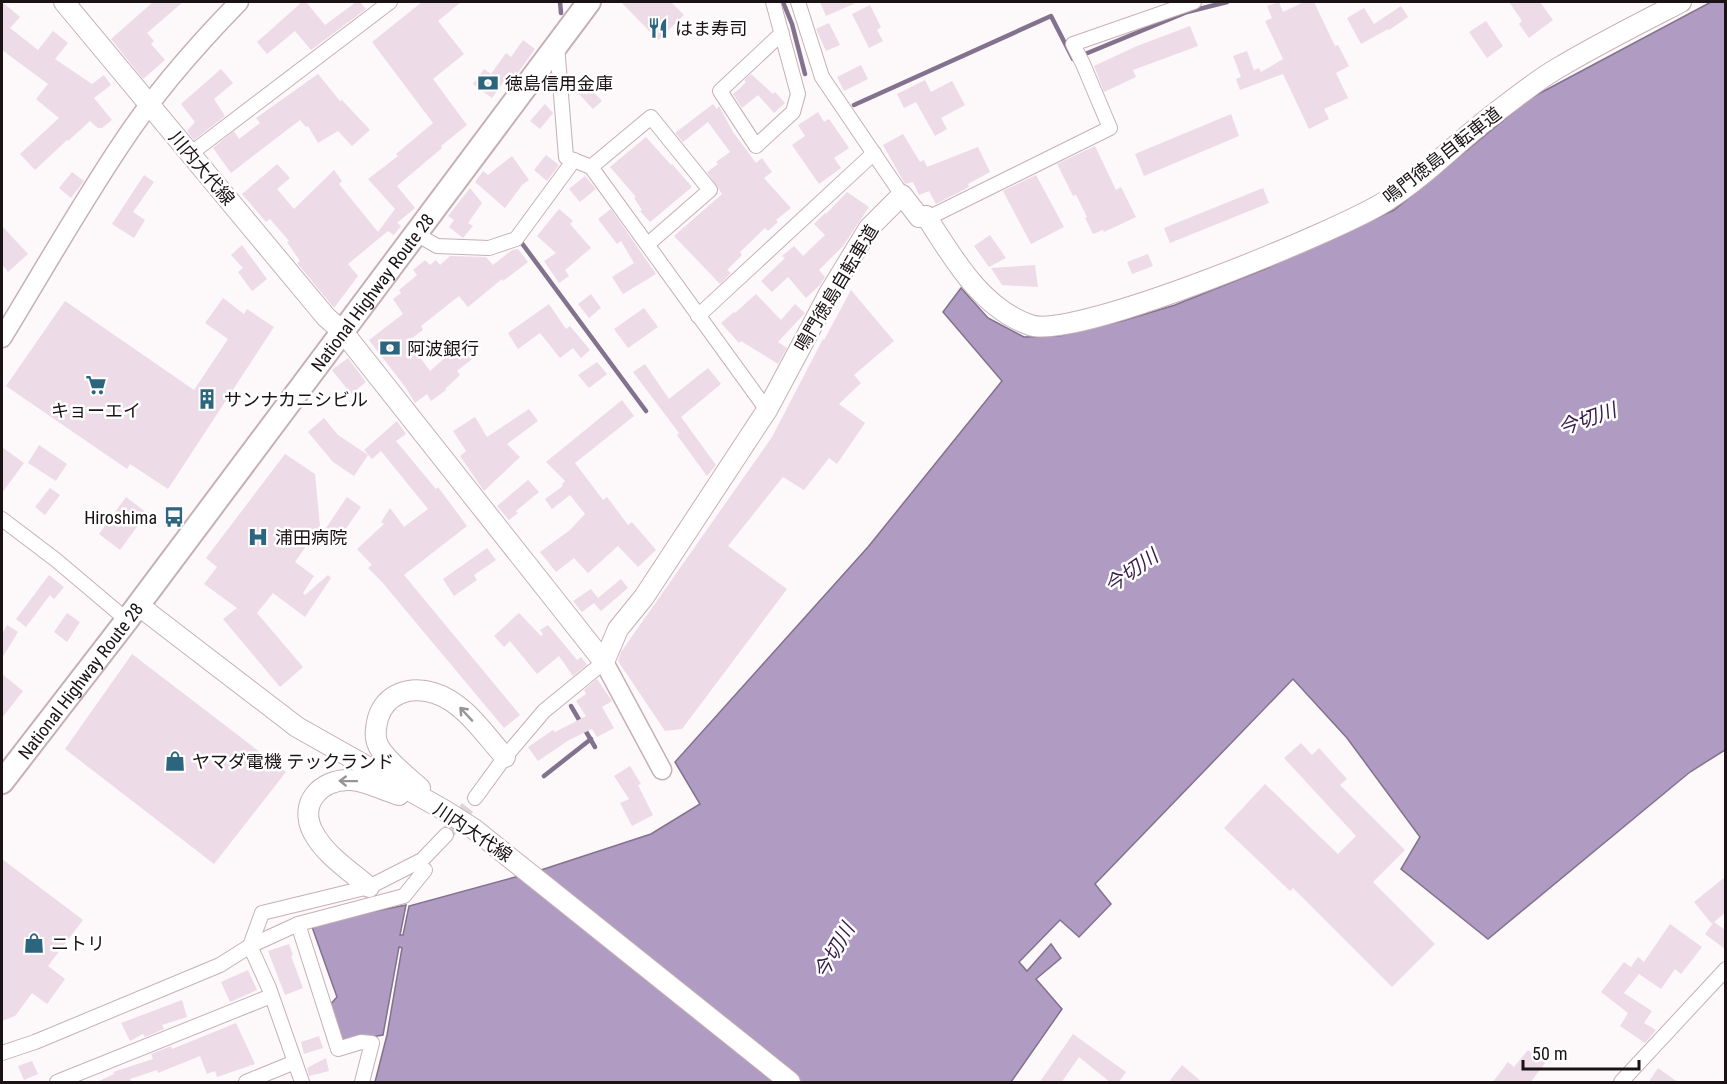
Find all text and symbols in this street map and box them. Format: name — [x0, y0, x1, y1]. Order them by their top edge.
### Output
restaurant icon: はま寿司 — [646, 16, 670, 40]
place label: はま寿司 — [675, 18, 747, 39]
bank icon: 徳島信用金庫 — [476, 71, 500, 95]
place label: 徳島信用金庫 — [505, 73, 613, 94]
street label: 鳴門徳島自転車道 — [1379, 102, 1505, 208]
street label: 川内大代線 — [165, 127, 239, 209]
street label: National Highway Route 28 — [306, 209, 438, 375]
street label: 鳴門徳島自転車道 — [790, 221, 882, 355]
bank icon: 阿波銀行 — [378, 336, 402, 360]
place label: 阿波銀行 — [407, 338, 479, 359]
supermarket icon: キョーエイ — [84, 373, 108, 397]
building icon: サンナカニシビル — [195, 387, 219, 411]
place label: サンナカニシビル — [224, 389, 368, 410]
water label: 今切川 — [1555, 397, 1621, 440]
place label: キョーエイ — [51, 400, 141, 421]
bus stop icon: Hiroshima — [162, 505, 186, 529]
place label: Hiroshima — [84, 507, 157, 528]
hospital icon: 浦田病院 — [246, 525, 270, 549]
place label: 浦田病院 — [275, 527, 347, 548]
water label: 今切川 — [1100, 543, 1164, 598]
street label: National Highway Route 28 — [13, 598, 147, 763]
one-way arrow — [459, 707, 473, 722]
shop icon: ヤマダ電機 テックランド — [163, 749, 187, 773]
place label: ヤマダ電機 テックランド — [192, 751, 394, 772]
one-way arrow — [339, 776, 359, 787]
street label: 川内大代線 — [430, 798, 516, 866]
water label: 今切川 — [809, 917, 860, 983]
shop icon: ニトリ — [22, 931, 46, 955]
place label: ニトリ — [51, 933, 105, 954]
scale bar — [1523, 1033, 1638, 1071]
text: 50 m — [1532, 1043, 1567, 1064]

